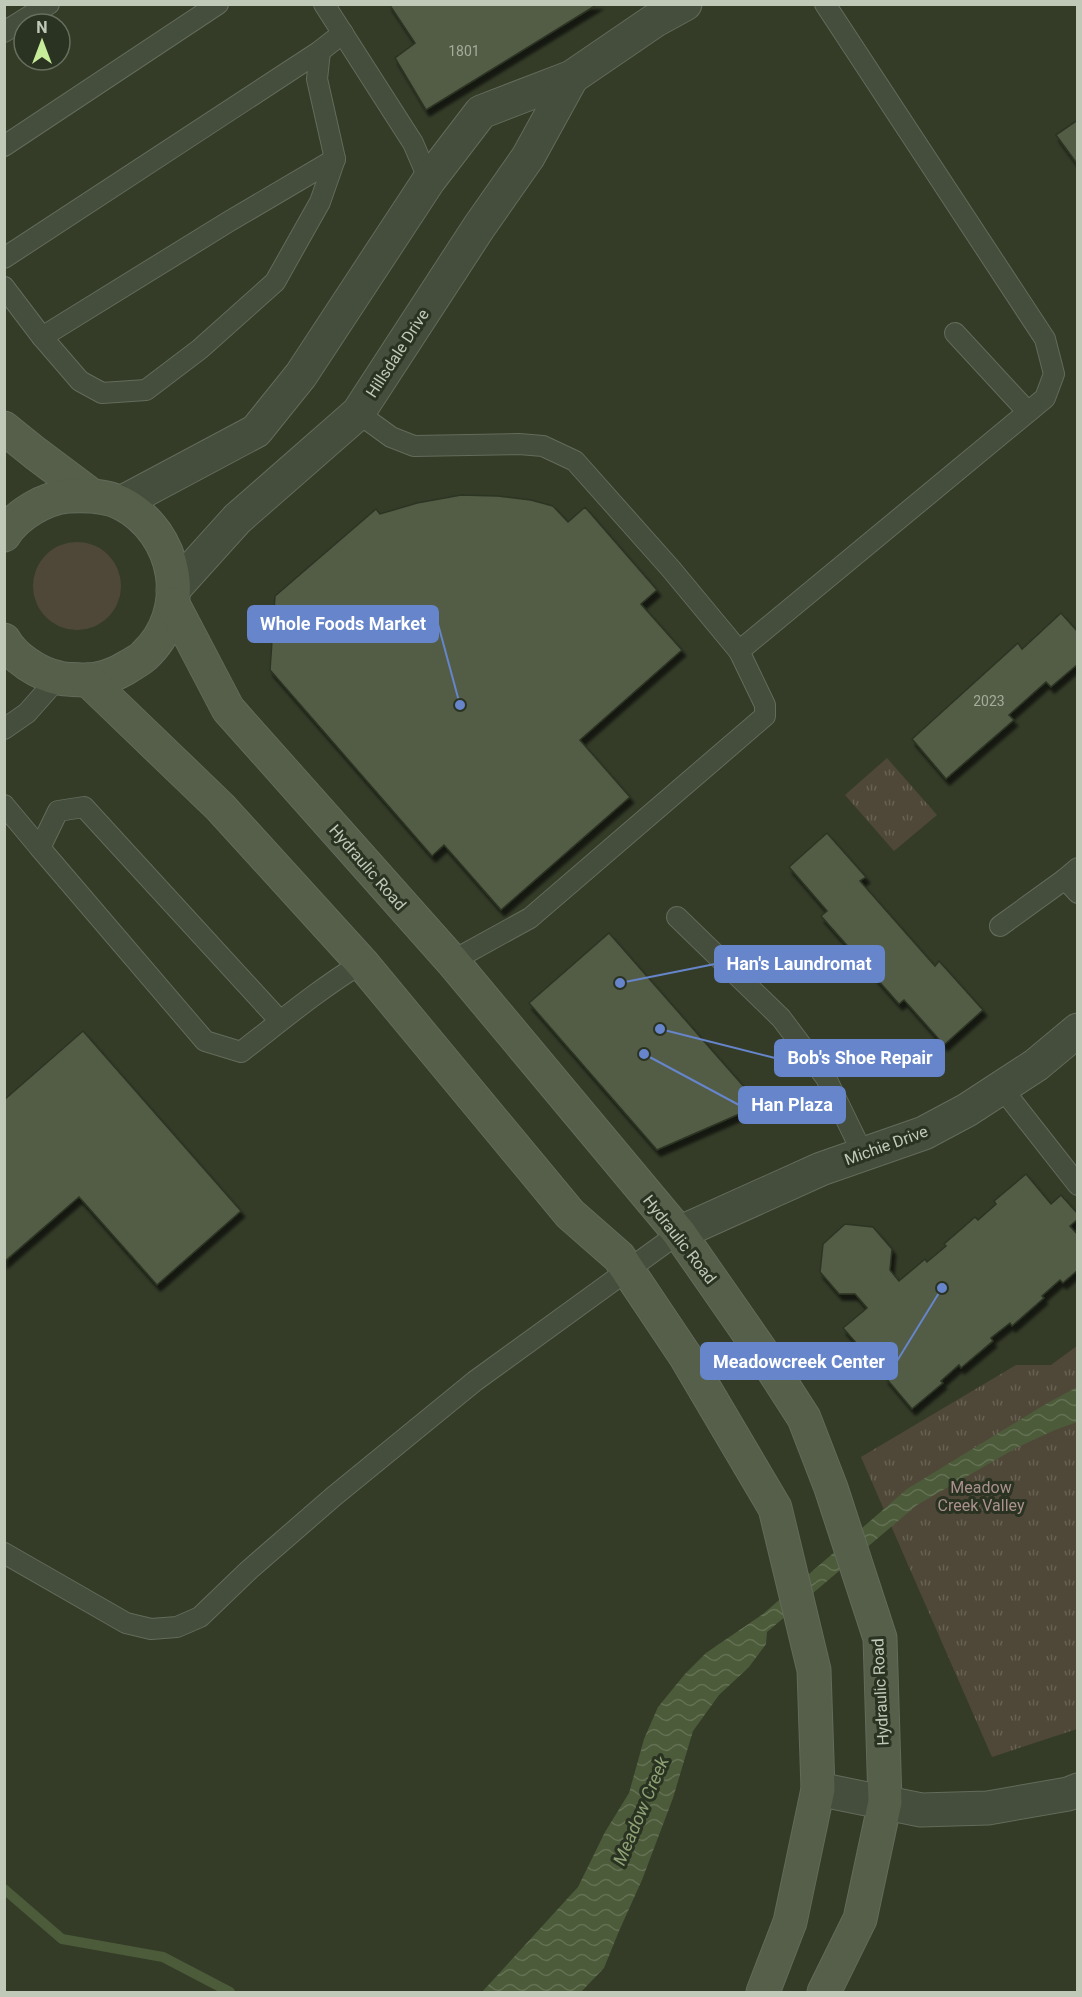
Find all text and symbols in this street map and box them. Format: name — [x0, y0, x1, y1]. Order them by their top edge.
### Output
north arrow — [12, 12, 72, 72]
text: N — [36, 18, 48, 37]
house number: 1801 — [448, 43, 480, 59]
street label: Hillsdale Drive — [362, 306, 433, 401]
callout: Whole Foods Market — [248, 606, 438, 642]
text: Whole Foods Market — [260, 613, 426, 634]
house number: 2023 — [973, 693, 1005, 709]
street label: Hydraulic Road — [325, 821, 410, 914]
callout: Han's Laundromat — [715, 946, 884, 982]
text: Han's Laundromat — [727, 953, 871, 974]
callout: Bob's Shoe Repair — [775, 1040, 944, 1076]
text: Bob's Shoe Repair — [787, 1047, 933, 1068]
callout: Han Plaza — [739, 1087, 845, 1123]
text: Han Plaza — [751, 1094, 833, 1115]
street label: Michie Drive — [842, 1122, 930, 1169]
street label: Hydraulic Road — [639, 1191, 720, 1287]
callout: Meadowcreek Center — [701, 1343, 897, 1379]
text: Meadowcreek Center — [713, 1351, 885, 1372]
park label: Meadow Creek Valley — [938, 1478, 1025, 1515]
street label: Hydraulic Road — [868, 1638, 893, 1746]
water label: Meadow Creek — [608, 1752, 673, 1868]

